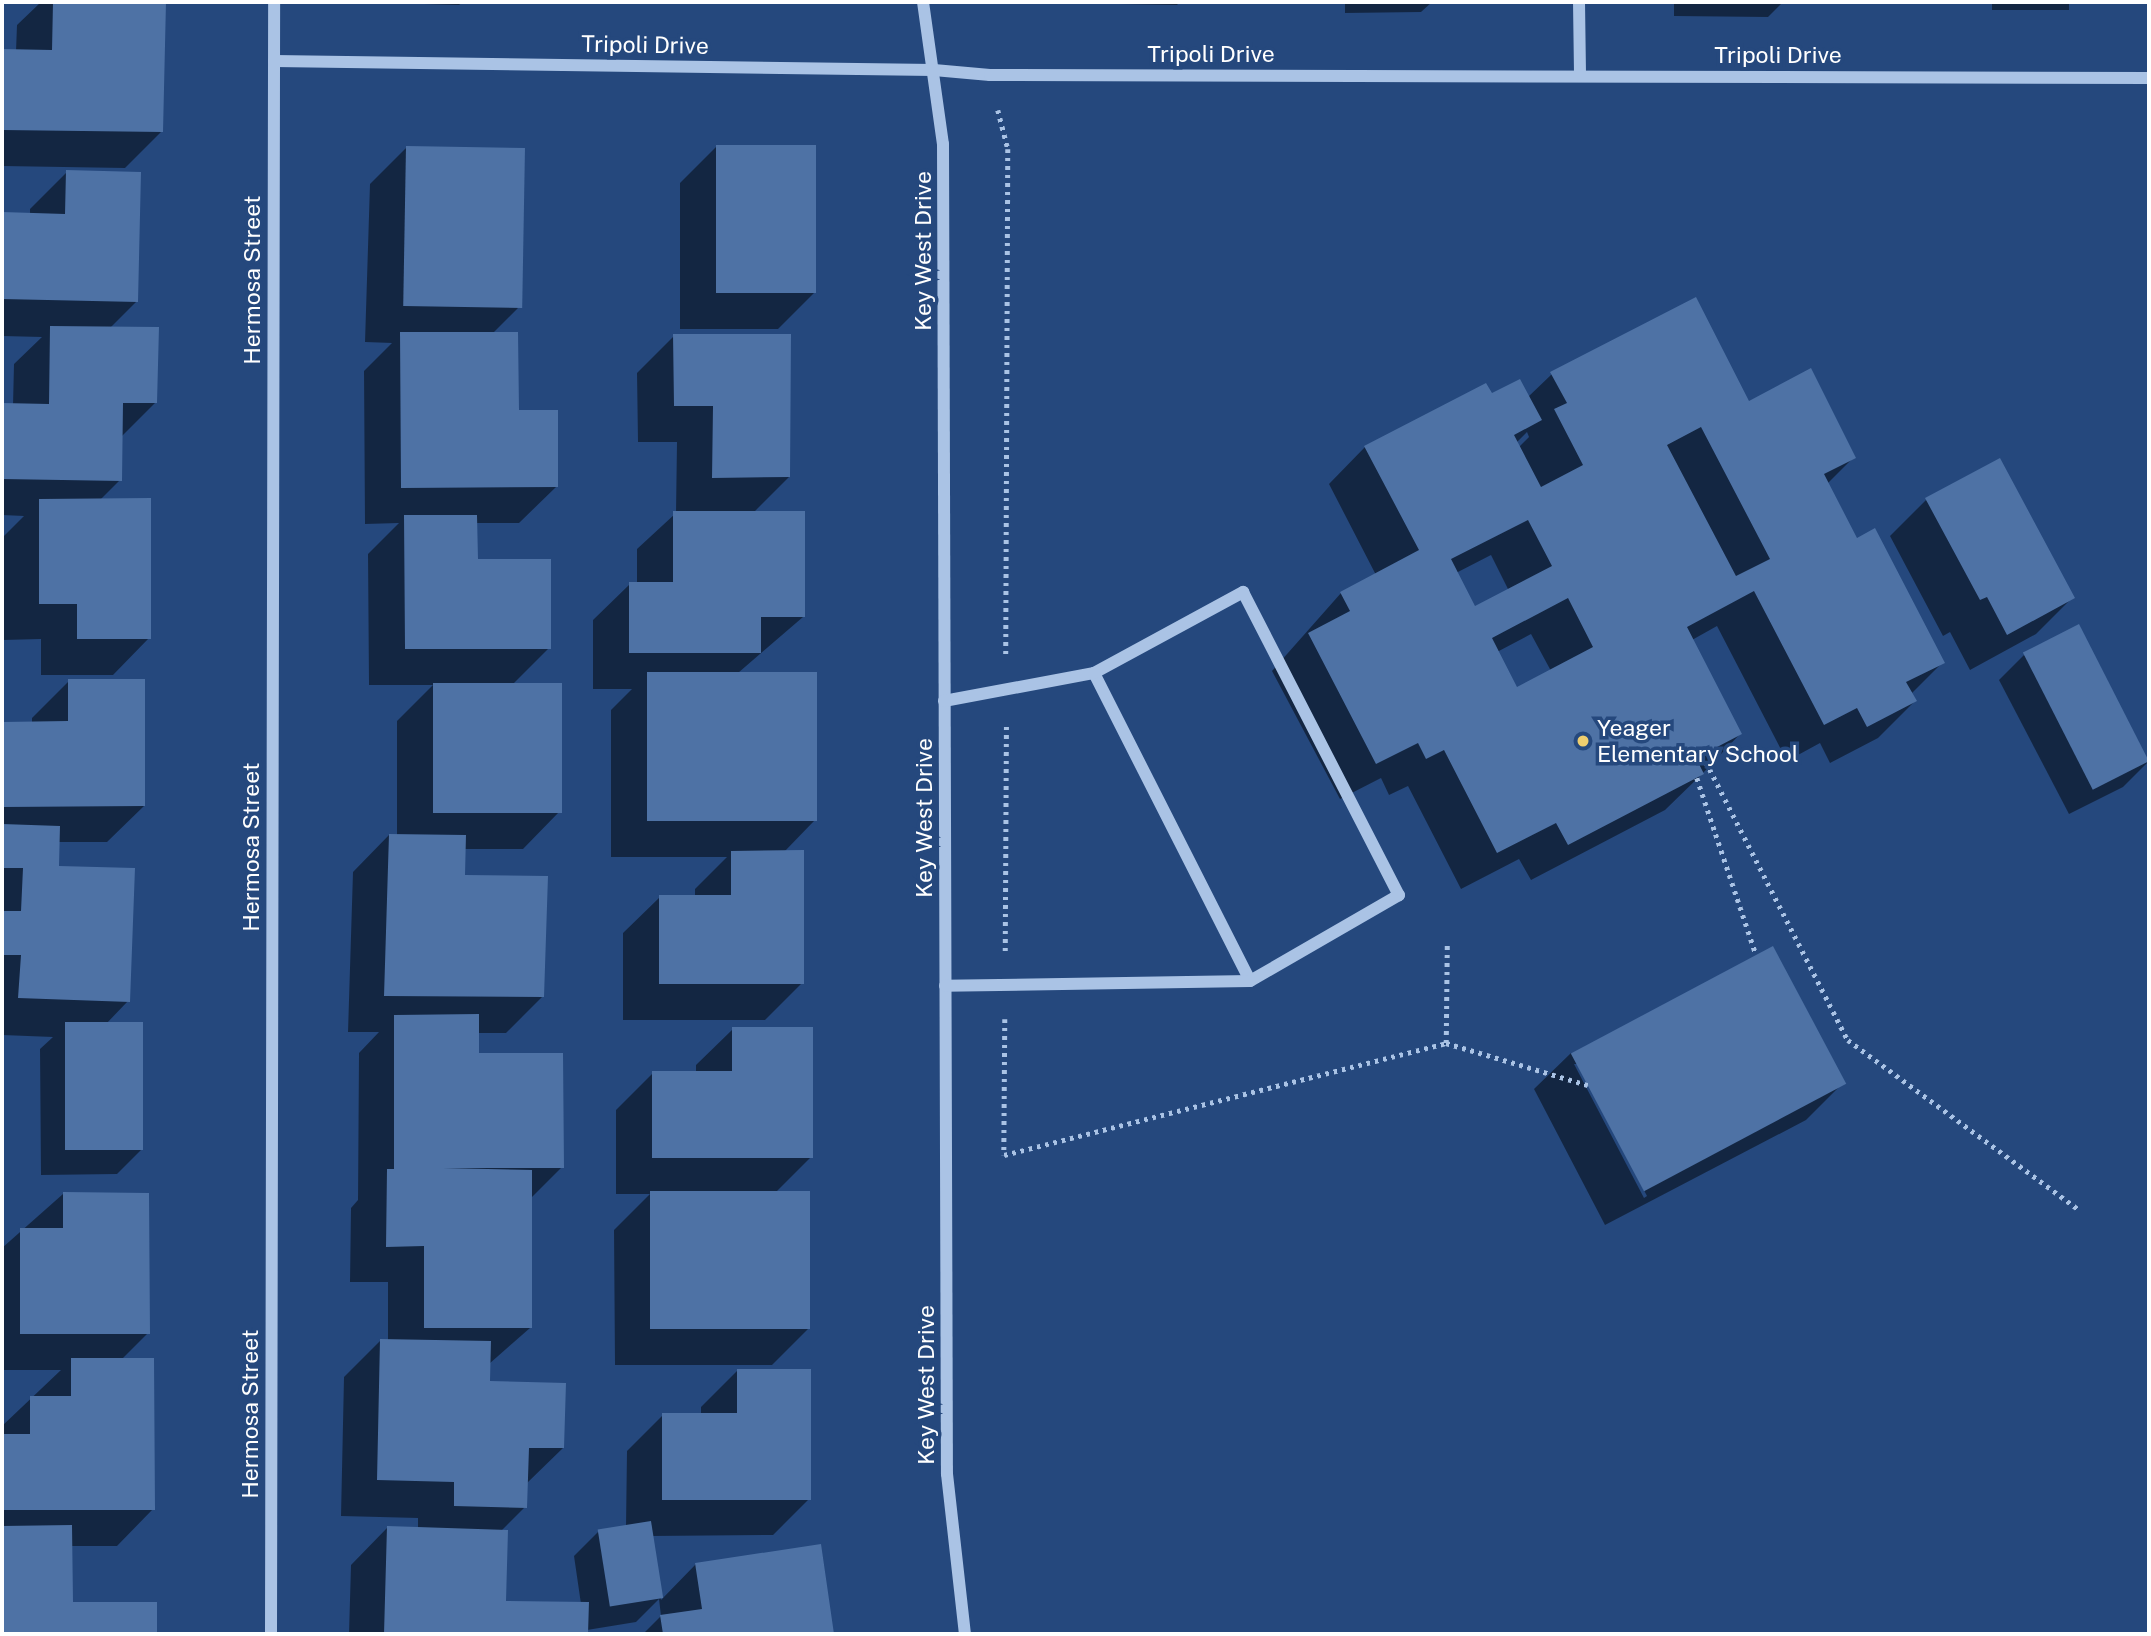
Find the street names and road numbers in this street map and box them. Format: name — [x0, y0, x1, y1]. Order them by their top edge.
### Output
street label: Tripoli Drive — [581, 30, 709, 60]
street label: Tripoli Drive — [1147, 40, 1275, 68]
street label: Tripoli Drive — [1714, 41, 1842, 69]
street label: Key West Drive — [909, 171, 937, 331]
street label: Hermosa Street — [238, 195, 266, 365]
street label: Key West Drive — [910, 738, 938, 898]
street label: Hermosa Street — [237, 762, 265, 932]
street label: Key West Drive — [912, 1305, 940, 1465]
street label: Hermosa Street — [236, 1329, 264, 1499]

